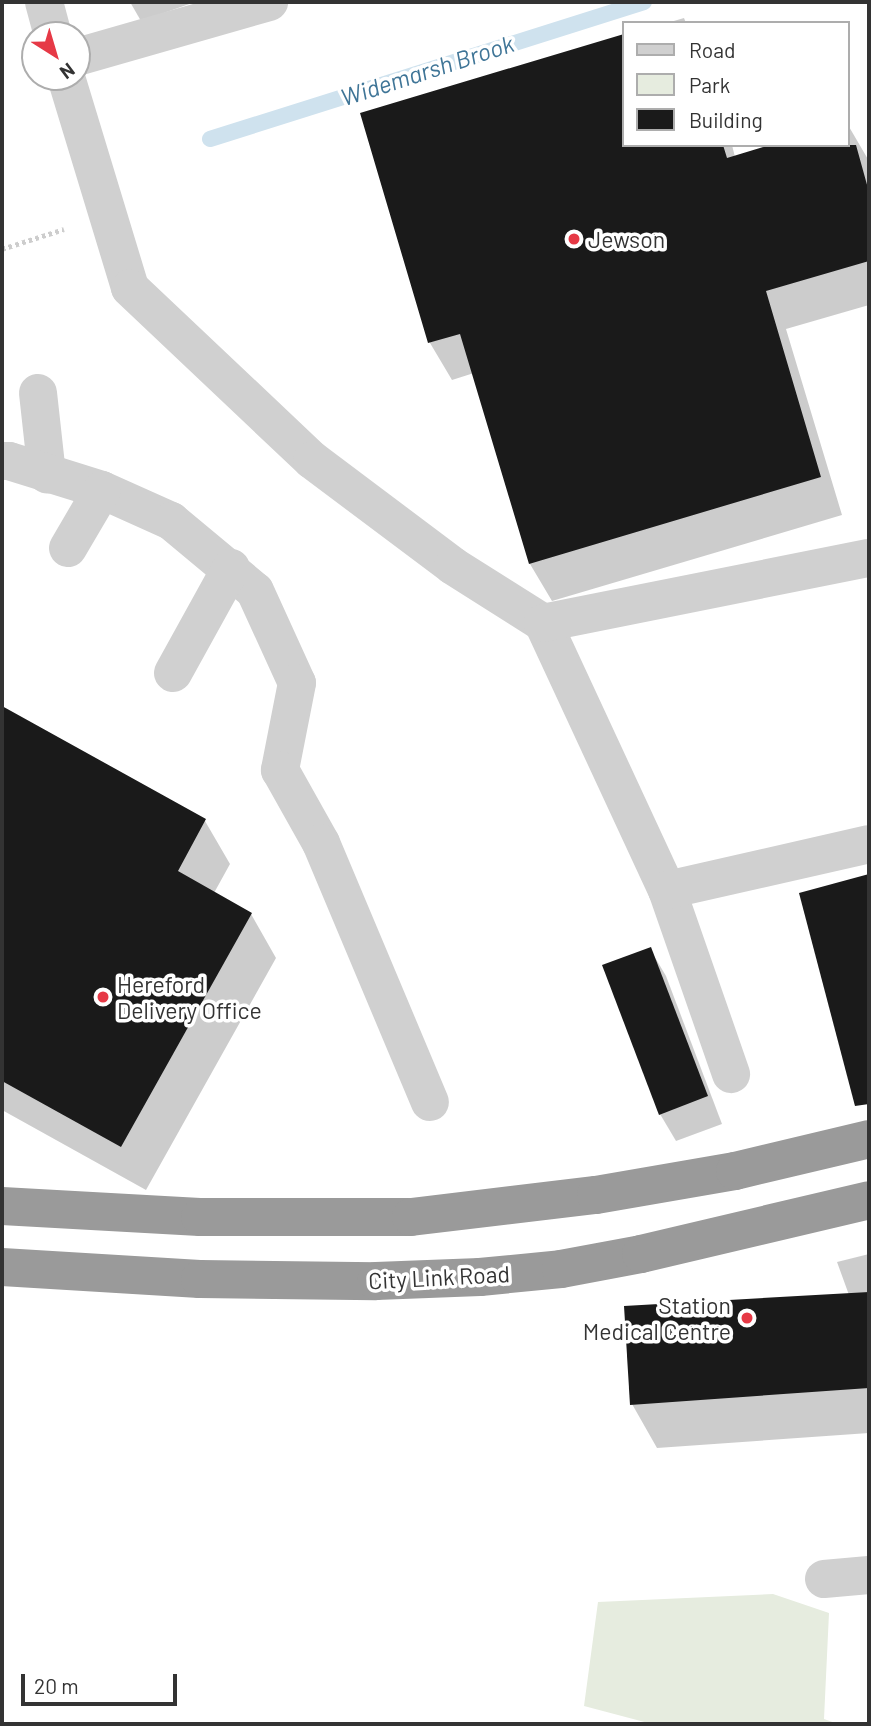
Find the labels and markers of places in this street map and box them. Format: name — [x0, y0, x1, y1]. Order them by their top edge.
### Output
place label: Jewson — [588, 225, 665, 253]
marker: Jewson — [566, 231, 582, 247]
place label: Hereford Delivery Office — [117, 970, 262, 1024]
marker: Hereford Delivery Office — [95, 989, 111, 1005]
place label: Station Medical Centre — [583, 1291, 731, 1345]
marker: Station Medical Centre — [737, 1308, 757, 1328]

